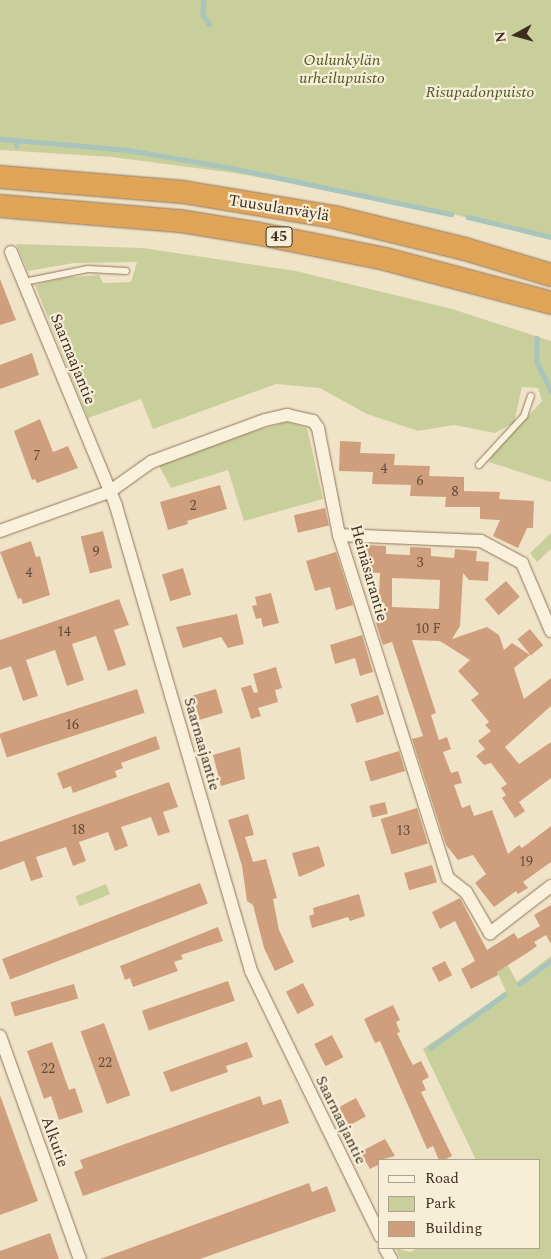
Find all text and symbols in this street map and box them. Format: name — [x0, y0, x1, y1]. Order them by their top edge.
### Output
north arrow — [491, 10, 541, 60]
text: N — [489, 30, 512, 44]
park label: Oulunkylän urheilupuisto — [299, 50, 385, 88]
park label: Risupadonpuisto — [426, 82, 534, 102]
street label: Tuusulanväylä — [227, 191, 331, 225]
road number: 45 — [265, 224, 293, 250]
street label: Saarnaajantie — [46, 311, 100, 407]
house number: 7 — [34, 448, 40, 464]
house number: 4 — [381, 461, 387, 477]
house number: 6 — [417, 473, 423, 489]
house number: 8 — [452, 484, 458, 500]
house number: 2 — [190, 498, 196, 514]
street label: Heinäsarantie — [346, 522, 392, 624]
house number: 9 — [93, 544, 99, 560]
house number: 3 — [417, 555, 423, 571]
house number: 4 — [26, 565, 32, 581]
house number: 10 F — [415, 621, 441, 637]
house number: 14 — [57, 624, 71, 640]
street label: Saarnaajantie — [180, 695, 224, 793]
house number: 16 — [65, 717, 79, 733]
house number: 18 — [71, 822, 85, 838]
house number: 13 — [396, 823, 410, 839]
house number: 19 — [519, 854, 533, 870]
house number: 22 — [98, 1055, 112, 1071]
house number: 22 — [41, 1061, 55, 1077]
street label: Saarnaajantie — [311, 1073, 371, 1167]
street label: Alkutie — [37, 1114, 73, 1170]
legend — [378, 1159, 541, 1249]
text: Road — [425, 1167, 459, 1190]
text: Park — [425, 1192, 456, 1215]
text: Building — [425, 1217, 482, 1240]

